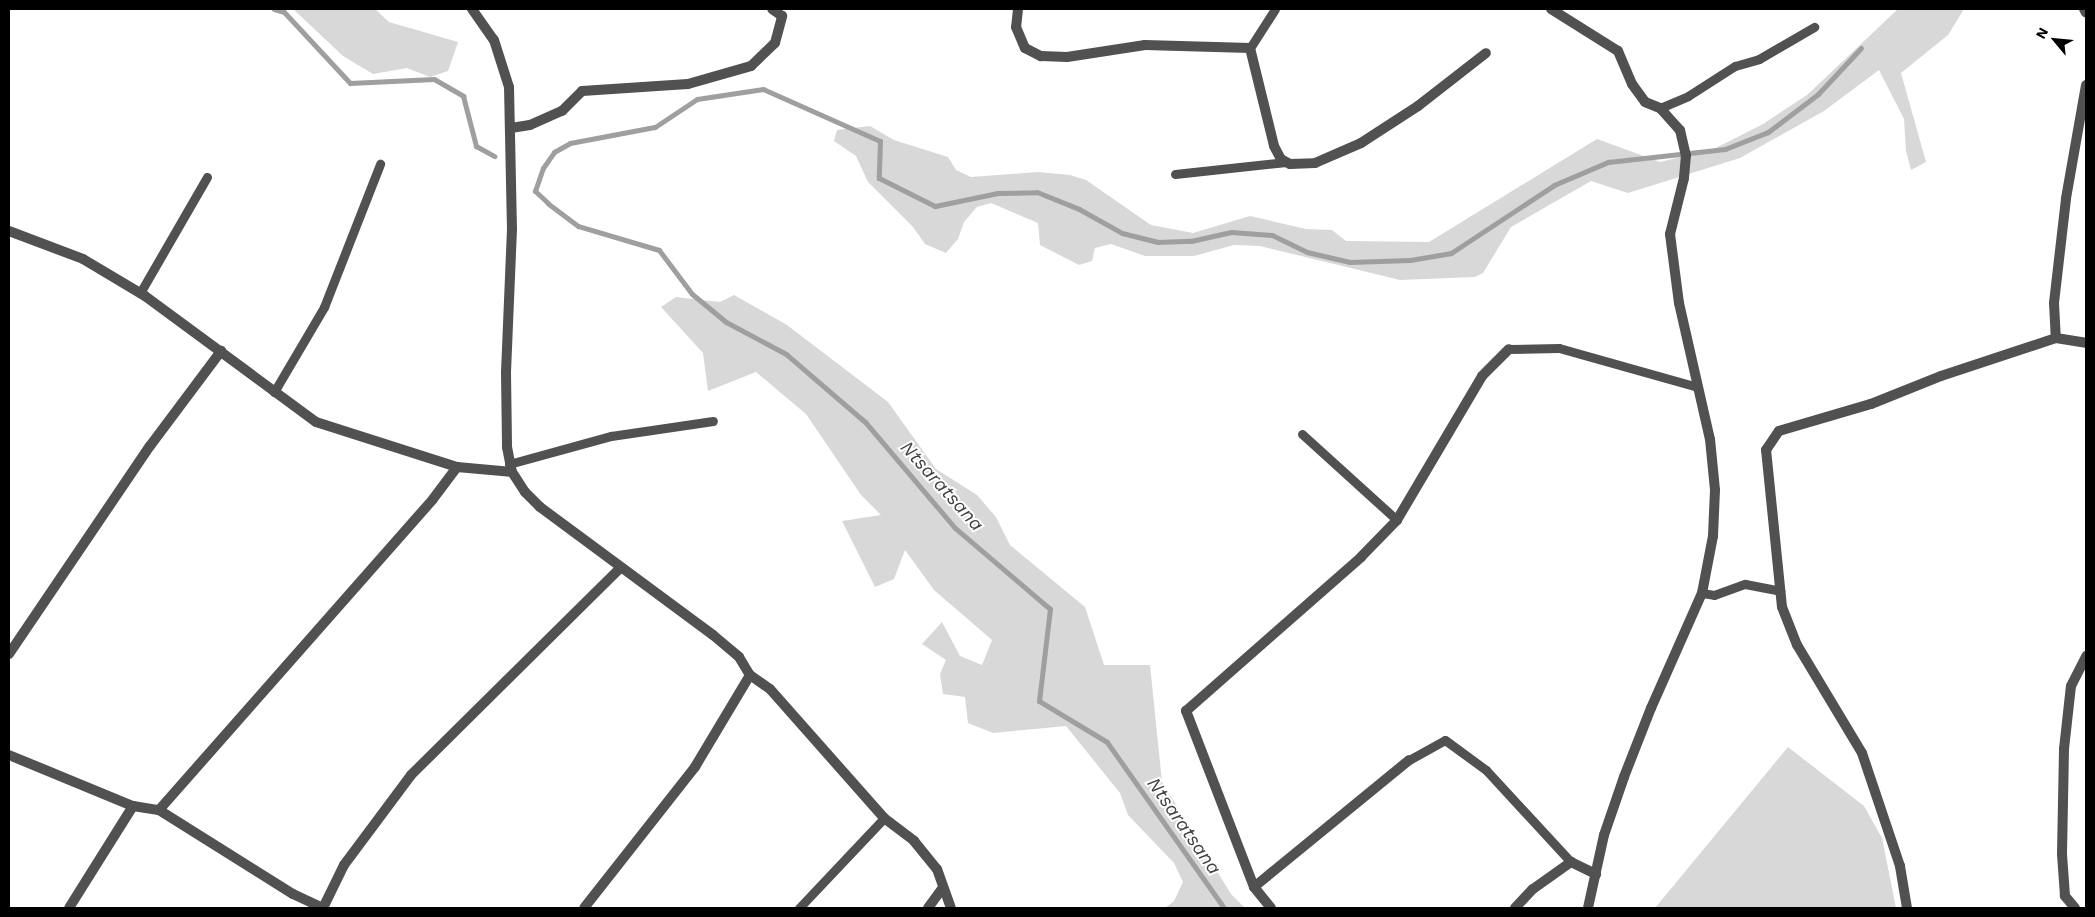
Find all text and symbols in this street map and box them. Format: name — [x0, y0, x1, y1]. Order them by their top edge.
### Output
north arrow — [2030, 15, 2080, 65]
text: N — [2032, 25, 2051, 41]
water label: Ntsaratsana — [896, 436, 988, 536]
water label: Ntsaratsana — [1142, 773, 1226, 879]

